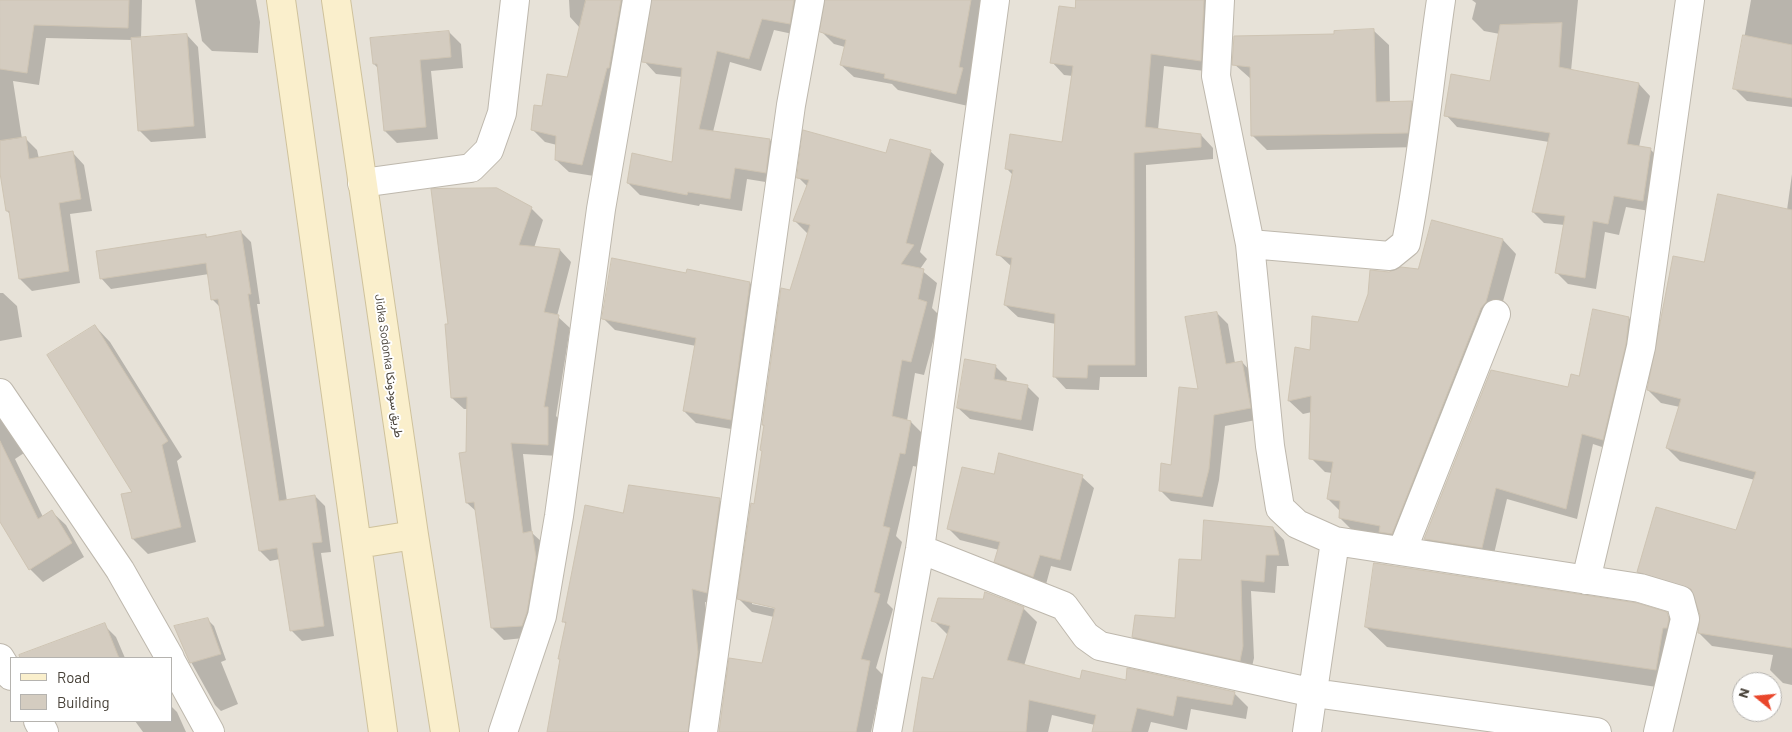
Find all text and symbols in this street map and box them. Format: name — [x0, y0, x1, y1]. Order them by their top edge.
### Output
street label: Jidka Sodonka طريق سودونكا — [372, 293, 406, 439]
legend — [10, 657, 172, 722]
text: Road — [57, 668, 90, 686]
north arrow — [1732, 672, 1782, 722]
text: N — [1734, 686, 1753, 700]
text: Building — [57, 693, 110, 711]

